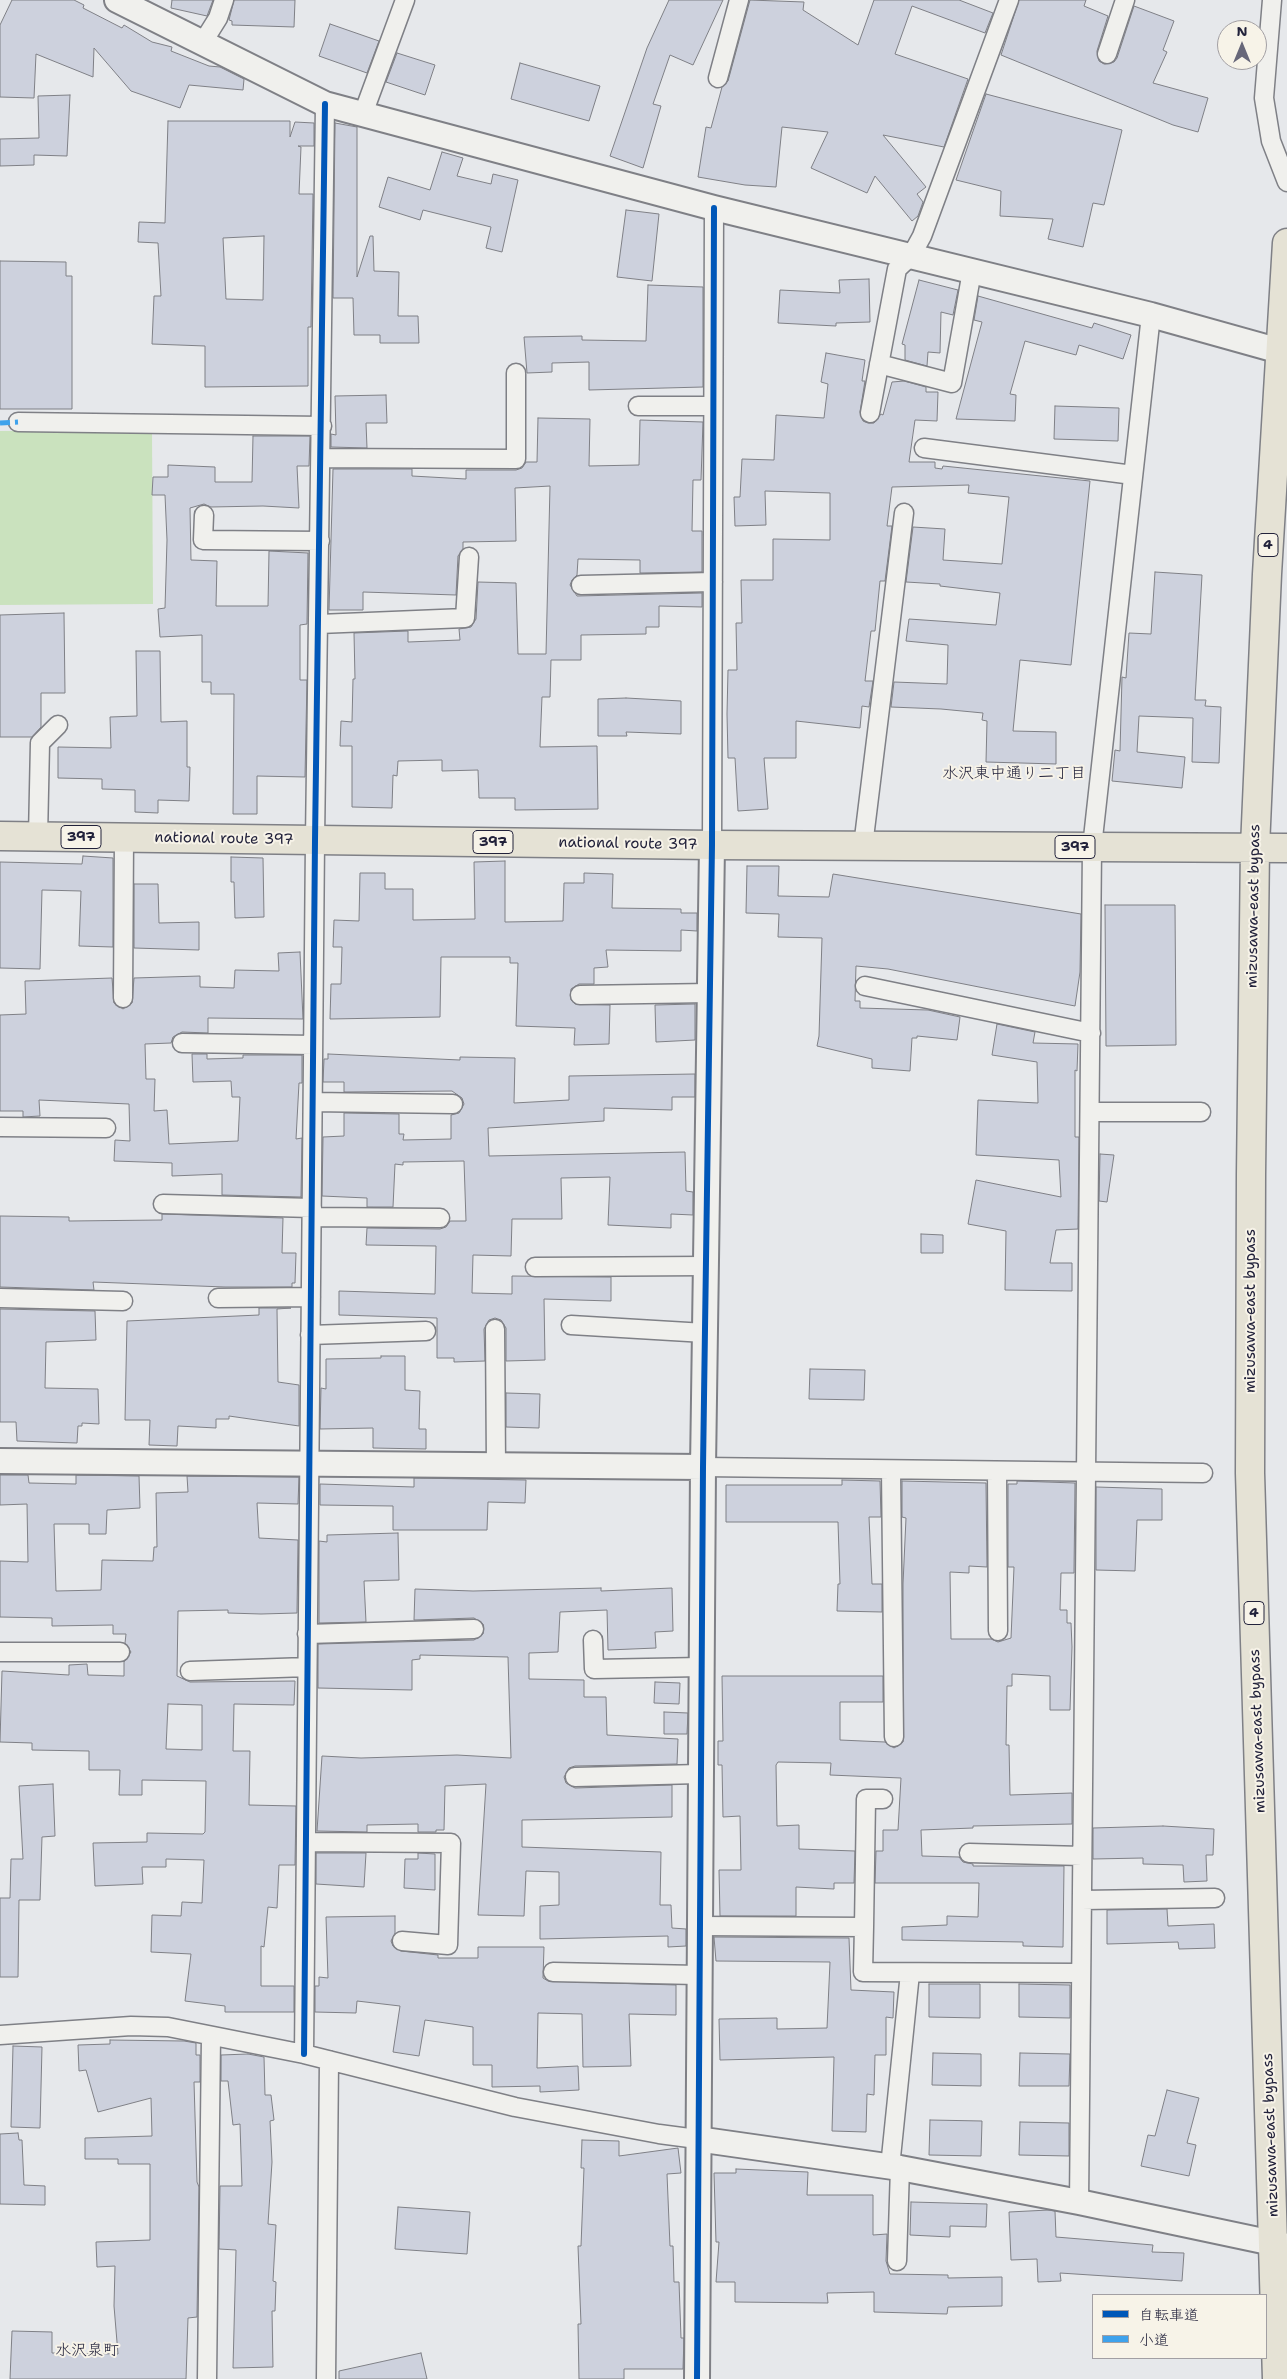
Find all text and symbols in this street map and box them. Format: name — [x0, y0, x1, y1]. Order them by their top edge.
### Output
north arrow — [1217, 20, 1267, 70]
text: N — [1236, 22, 1248, 40]
road number: 4 — [1258, 534, 1278, 556]
district label: 水沢東中通り二丁目 — [942, 764, 1086, 784]
street label: mizusawa-east bypass — [1244, 824, 1264, 988]
road number: 397 — [61, 826, 101, 849]
street label: national route 397 — [154, 829, 294, 849]
road number: 397 — [473, 830, 513, 854]
street label: national route 397 — [558, 834, 698, 854]
road number: 397 — [1055, 836, 1095, 859]
street label: mizusawa-east bypass — [1242, 1229, 1260, 1393]
road number: 4 — [1244, 1602, 1264, 1625]
street label: mizusawa-east bypass — [1246, 1649, 1270, 1813]
street label: mizusawa-east bypass — [1259, 2053, 1283, 2217]
legend — [1092, 2294, 1267, 2359]
text: 自転車道 — [1139, 2305, 1199, 2325]
text: 小道 — [1139, 2330, 1169, 2350]
district label: 水沢泉町 — [55, 2341, 119, 2361]

